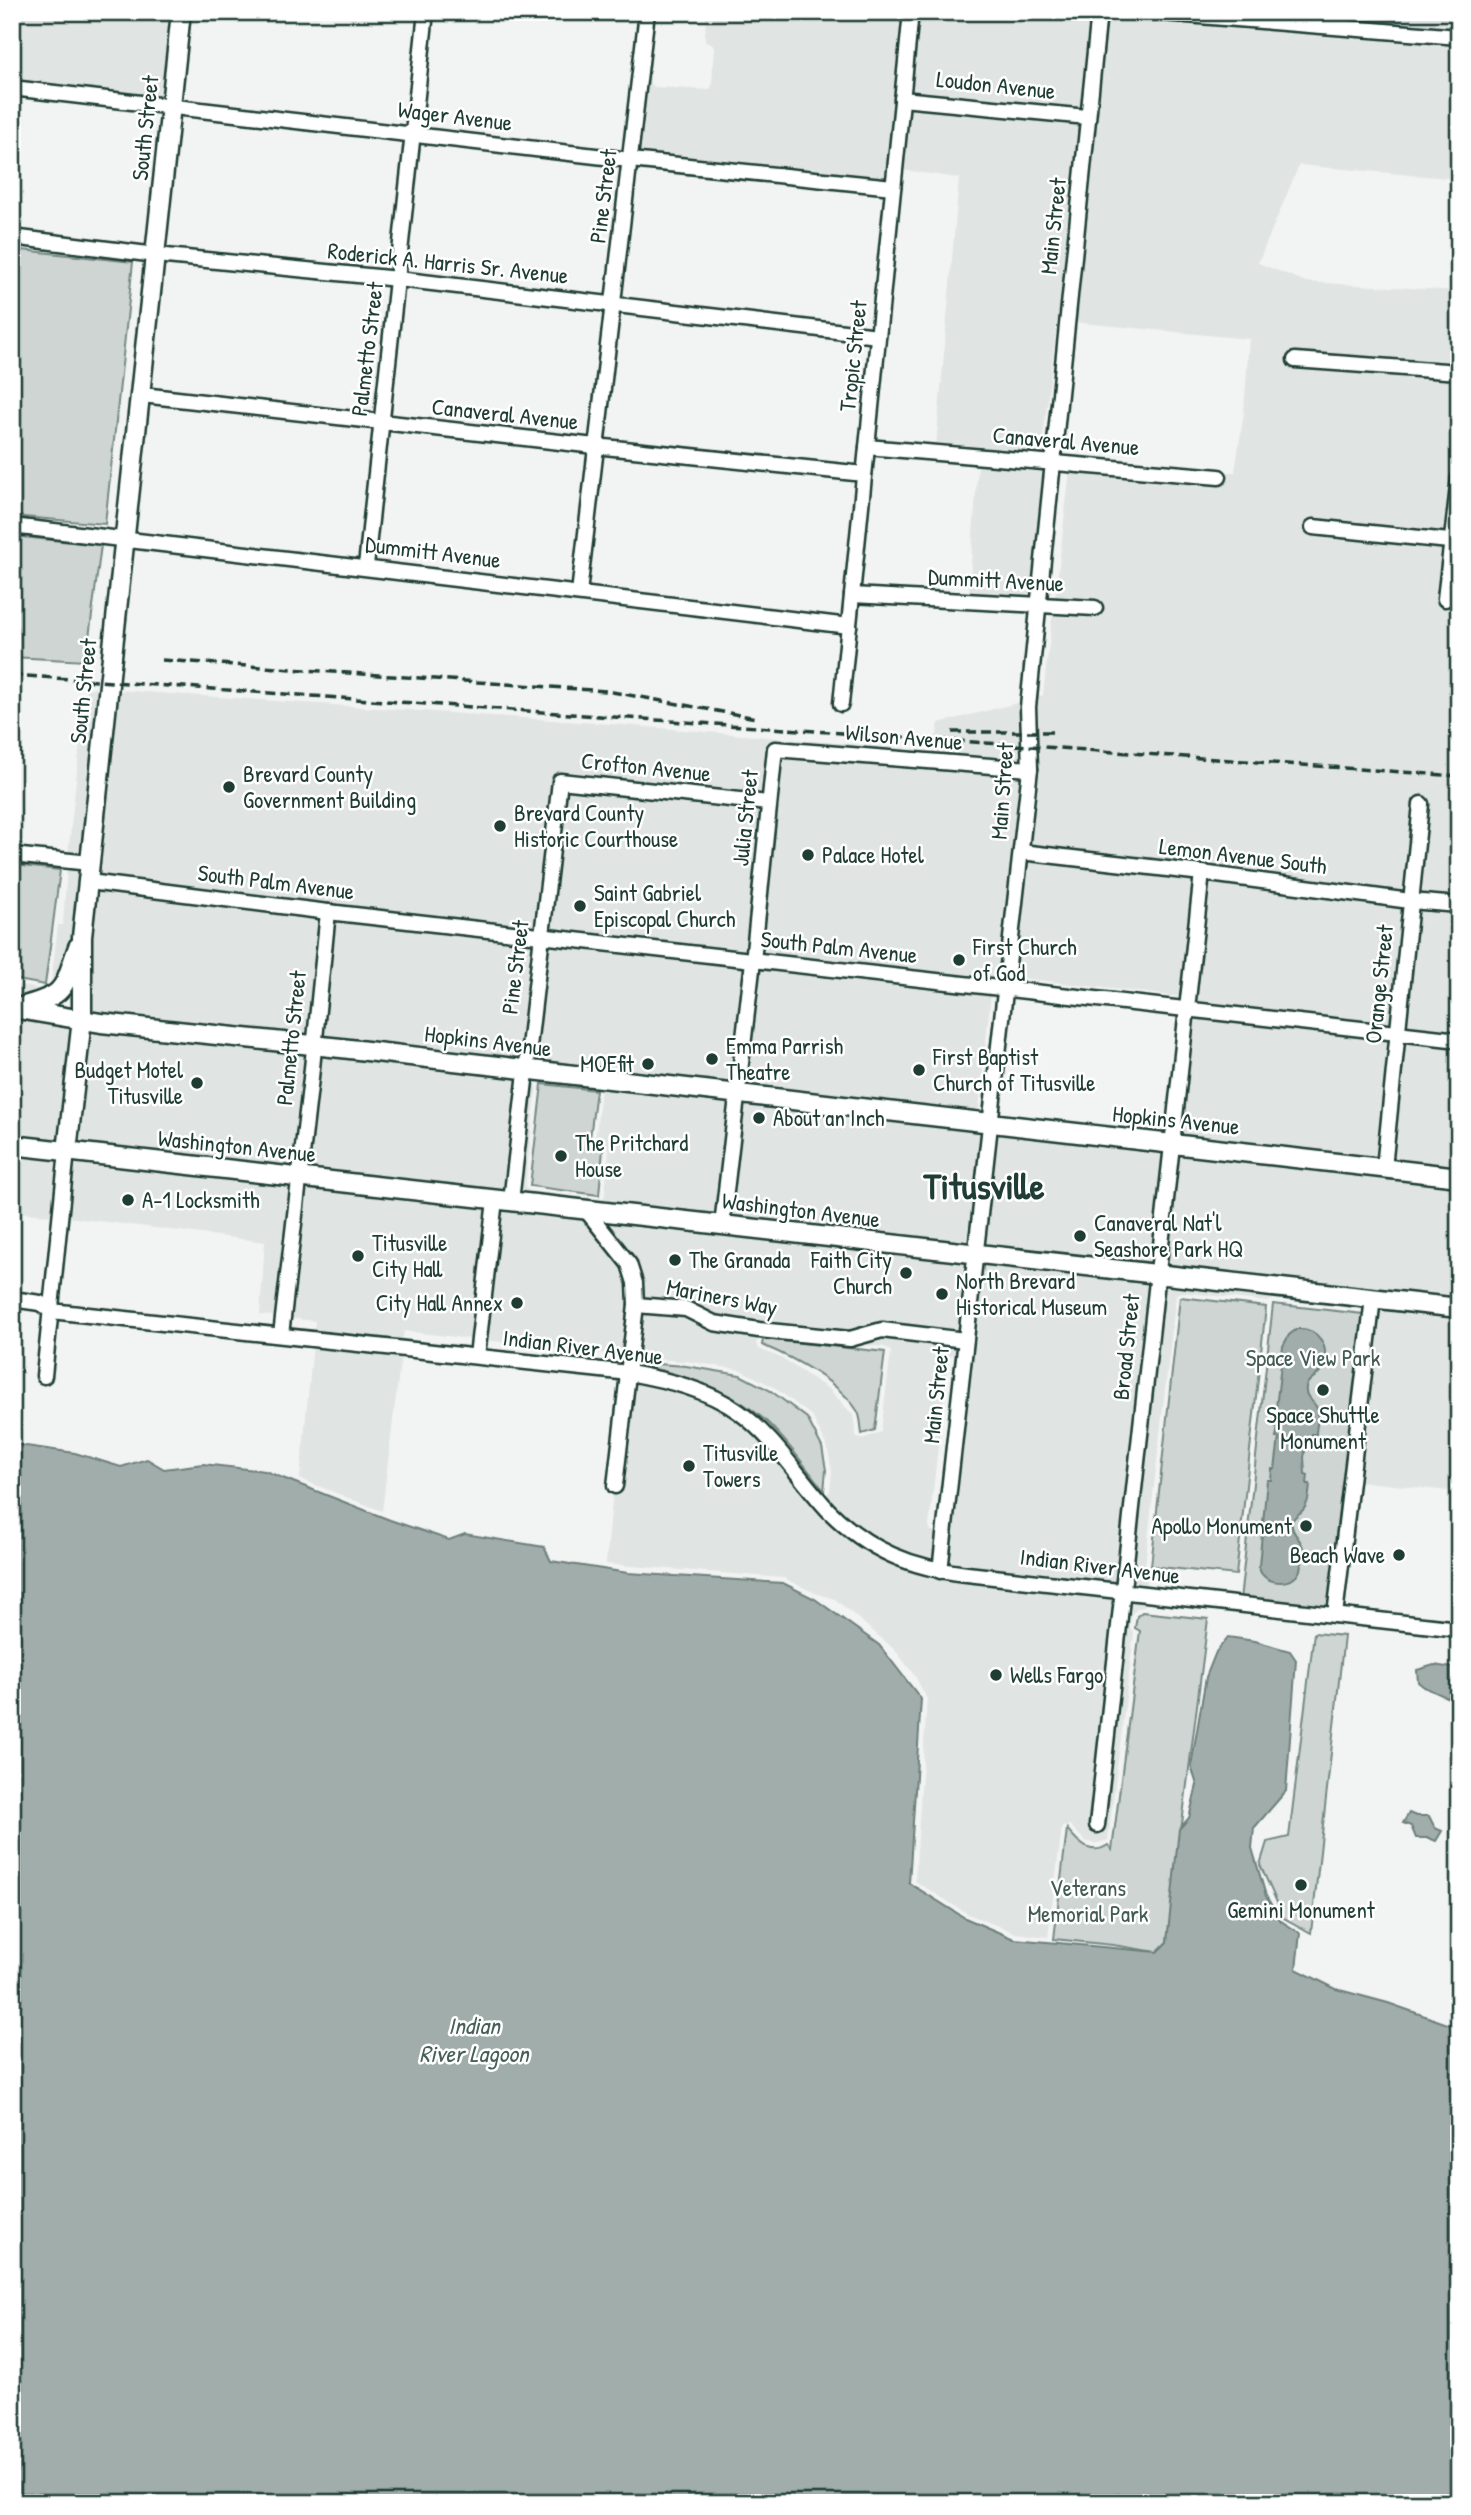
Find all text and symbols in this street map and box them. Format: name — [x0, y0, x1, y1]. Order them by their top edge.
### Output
street label: Loudon Avenue — [935, 63, 1057, 106]
street label: South Street — [124, 73, 166, 182]
street label: Wager Avenue — [396, 93, 514, 138]
street label: Pine Street — [581, 146, 624, 245]
street label: Main Street — [1032, 175, 1073, 276]
street label: Roderick A. Harris Sr. Avenue — [326, 234, 570, 291]
street label: Palmetto Street — [343, 279, 390, 418]
street label: Tropic Street — [831, 298, 874, 413]
street label: Canaveral Avenue — [430, 390, 580, 437]
street label: Canaveral Avenue — [991, 419, 1141, 462]
street label: Dummitt Avenue — [364, 528, 502, 575]
street label: Dummitt Avenue — [927, 560, 1065, 599]
street label: South Street — [62, 636, 104, 745]
street label: Wilson Avenue — [844, 716, 964, 757]
street label: Main Street — [983, 740, 1020, 840]
street label: Crofton Avenue — [580, 744, 712, 789]
place label: Brevard County Government Building — [243, 758, 416, 815]
street label: Julia Street — [724, 767, 765, 868]
marker: Brevard County Government Building — [221, 779, 237, 795]
place label: Brevard County Historic Courthouse — [514, 797, 678, 854]
marker: Brevard County Historic Courthouse — [492, 818, 508, 834]
street label: Lemon Avenue South — [1158, 830, 1329, 881]
place label: Palace Hotel — [822, 839, 925, 870]
marker: Palace Hotel — [800, 847, 816, 863]
street label: South Palm Avenue — [196, 857, 356, 906]
place label: Saint Gabriel Episcopal Church — [594, 877, 736, 934]
marker: Saint Gabriel Episcopal Church — [572, 898, 588, 914]
street label: Pine Street — [493, 917, 536, 1016]
street label: Orange Street — [1357, 922, 1400, 1045]
street label: South Palm Avenue — [759, 923, 919, 970]
place label: First Church of God — [972, 931, 1077, 988]
marker: First Church of God — [951, 952, 967, 968]
street label: Palmetto Street — [268, 968, 313, 1107]
street label: Hopkins Avenue — [423, 1017, 553, 1064]
place label: Emma Parrish Theatre — [726, 1030, 844, 1087]
place label: First Baptist Church of Titusville — [932, 1041, 1095, 1098]
place label: MOEfit — [580, 1048, 635, 1079]
marker: Emma Parrish Theatre — [704, 1051, 720, 1067]
place label: Budget Motel Titusville — [74, 1054, 184, 1111]
marker: MOEfit — [640, 1056, 656, 1072]
marker: First Baptist Church of Titusville — [911, 1062, 927, 1078]
marker: Budget Motel Titusville — [189, 1075, 205, 1091]
street label: Hopkins Avenue — [1111, 1097, 1241, 1142]
place label: About an Inch — [773, 1102, 885, 1133]
marker: About an Inch — [751, 1110, 767, 1126]
street label: Washington Avenue — [157, 1122, 318, 1169]
place label: The Pritchard House — [575, 1127, 688, 1184]
marker: The Pritchard House — [553, 1148, 569, 1164]
district label: Titusville — [922, 1160, 1045, 1211]
place label: A-1 Locksmith — [142, 1184, 260, 1215]
street label: Washington Avenue — [720, 1184, 882, 1235]
marker: A-1 Locksmith — [120, 1192, 136, 1208]
place label: Canaveral Nat'l Seashore Park HQ — [1094, 1207, 1243, 1264]
place label: Titusville City Hall — [372, 1227, 447, 1284]
marker: Canaveral Nat'l Seashore Park HQ — [1072, 1228, 1088, 1244]
place label: The Granada — [689, 1244, 790, 1275]
place label: Faith City Church — [810, 1244, 892, 1301]
marker: Titusville City Hall — [350, 1248, 366, 1264]
marker: The Granada — [667, 1252, 683, 1268]
marker: Faith City Church — [898, 1265, 914, 1281]
place label: North Brevard Historical Museum — [956, 1265, 1107, 1322]
street label: Mariners Way — [664, 1271, 780, 1322]
marker: North Brevard Historical Museum — [934, 1286, 950, 1302]
place label: City Hall Annex — [376, 1287, 503, 1318]
street label: Broad Street — [1105, 1291, 1147, 1402]
marker: City Hall Annex — [509, 1295, 525, 1311]
street label: Indian River Avenue — [501, 1321, 665, 1372]
park label: Space View Park — [1246, 1342, 1381, 1373]
street label: Main Street — [915, 1344, 956, 1445]
marker: Space Shuttle Monument — [1315, 1382, 1331, 1398]
place label: Space Shuttle Monument — [1266, 1399, 1380, 1456]
place label: Titusville Towers — [703, 1437, 778, 1494]
marker: Titusville Towers — [681, 1458, 697, 1474]
place label: Apollo Monument — [1152, 1510, 1293, 1541]
marker: Apollo Monument — [1298, 1518, 1314, 1534]
place label: Beach Wave — [1290, 1539, 1385, 1570]
street label: Indian River Avenue — [1018, 1540, 1182, 1591]
marker: Beach Wave — [1391, 1547, 1407, 1563]
place label: Wells Fargo — [1010, 1659, 1103, 1690]
marker: Wells Fargo — [988, 1667, 1004, 1683]
park label: Veterans Memorial Park — [1028, 1872, 1149, 1929]
marker: Gemini Monument — [1293, 1877, 1309, 1893]
place label: Gemini Monument — [1227, 1894, 1376, 1925]
water label: Indian River Lagoon — [419, 2009, 531, 2070]

